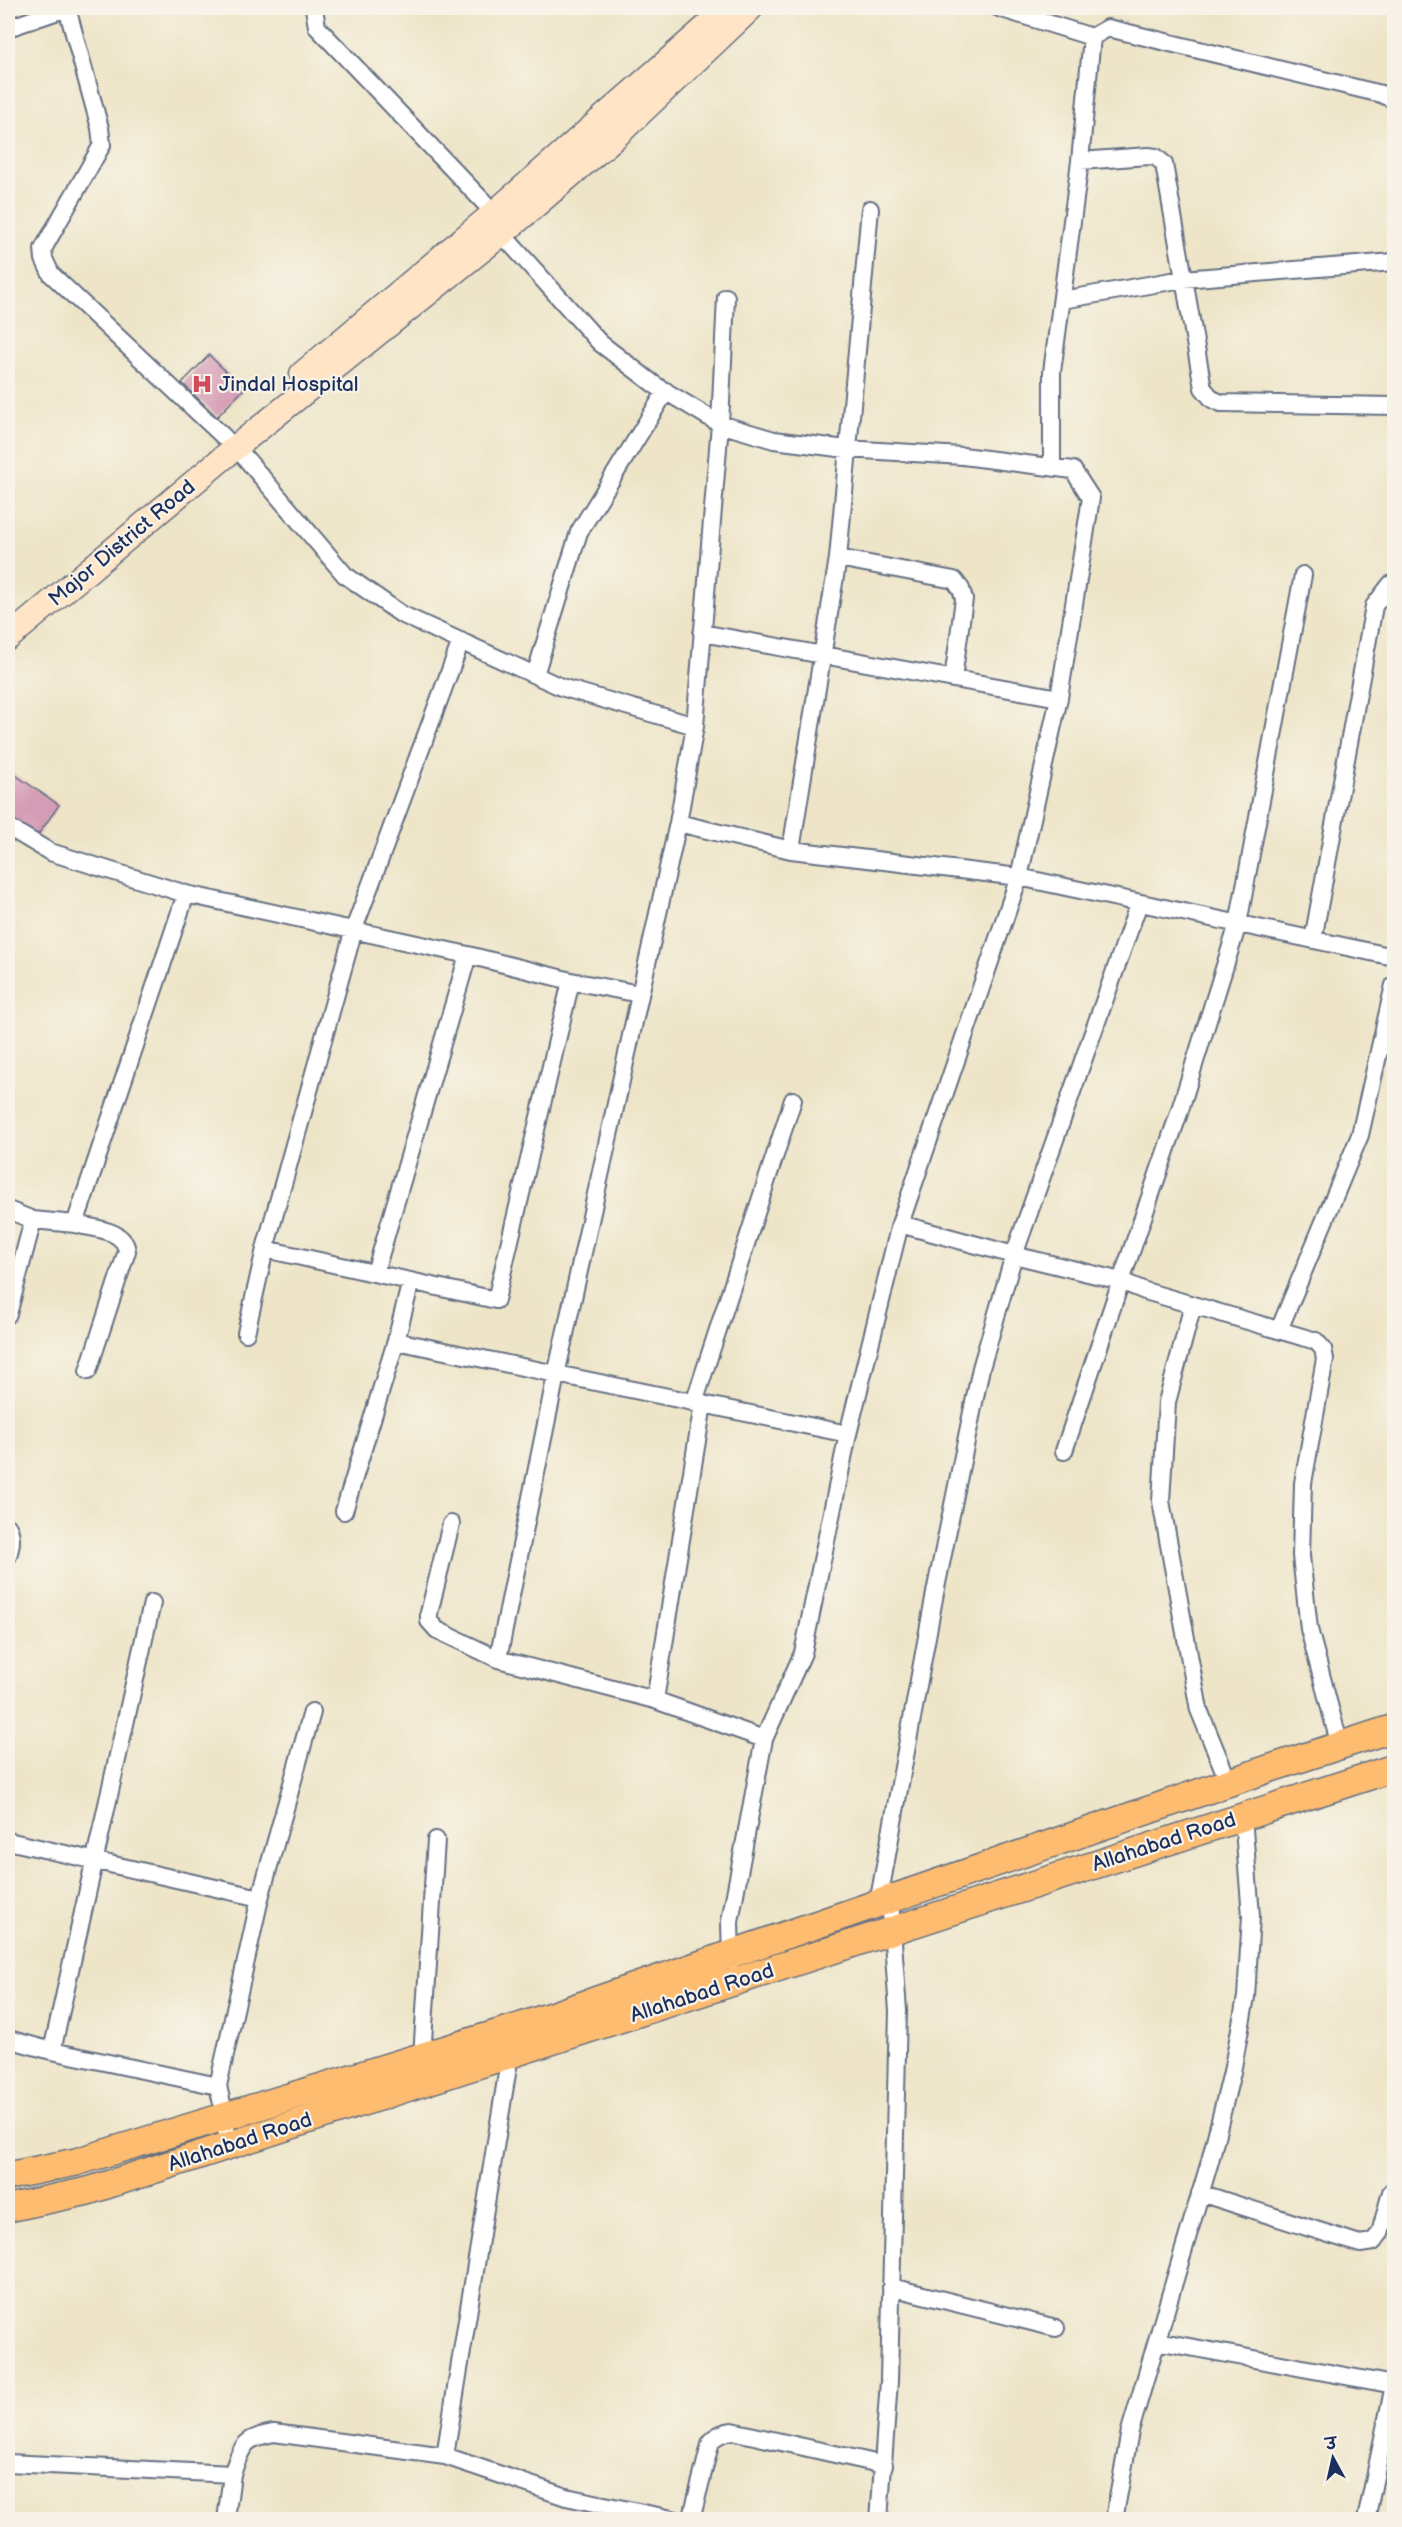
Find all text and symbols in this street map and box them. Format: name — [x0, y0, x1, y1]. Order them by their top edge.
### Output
hospital icon: Jindal Hospital — [190, 372, 214, 396]
place label: Jindal Hospital — [219, 372, 359, 397]
street label: Major District Road — [44, 474, 200, 612]
street label: Allahabad Road — [1089, 1807, 1239, 1877]
street label: Allahabad Road — [627, 1958, 777, 2028]
street label: Allahabad Road — [165, 2107, 315, 2177]
north arrow — [1303, 2428, 1363, 2488]
text: उ — [1323, 2434, 1339, 2455]

